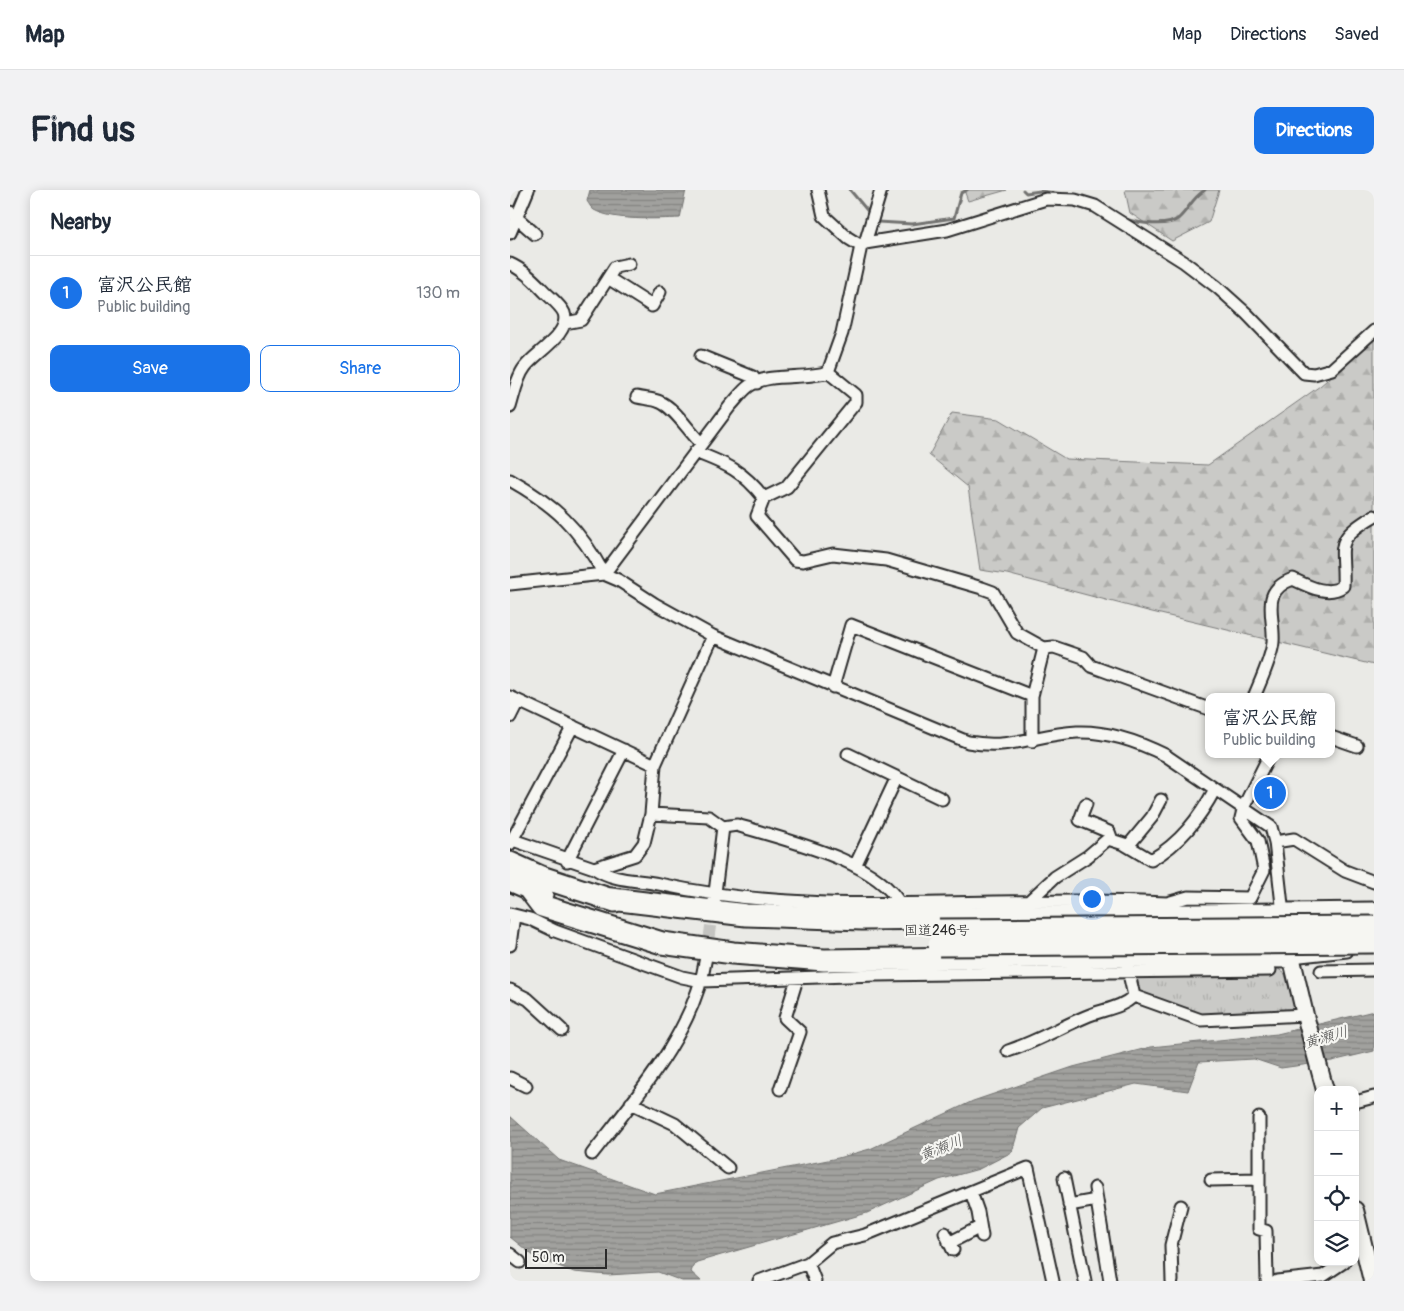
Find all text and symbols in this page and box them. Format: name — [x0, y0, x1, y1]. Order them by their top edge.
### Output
text: Map — [25, 20, 65, 49]
text: Map — [1172, 23, 1202, 46]
text: Directions — [1230, 23, 1306, 46]
text: Saved — [1334, 23, 1379, 46]
button: Directions — [1254, 107, 1374, 154]
text: Find us — [30, 108, 135, 152]
text: Nearby — [50, 209, 111, 236]
text: 富沢公民館 — [97, 273, 192, 297]
text: 1 — [63, 283, 69, 303]
text: 130 m — [416, 283, 460, 303]
text: Public building — [97, 297, 190, 317]
button: Save — [50, 345, 250, 392]
button: Share — [260, 345, 460, 392]
popup — [1205, 693, 1335, 758]
text: 富沢公民館 — [1222, 706, 1318, 730]
text: Public building — [1222, 730, 1316, 750]
pin: 1 — [1254, 774, 1286, 812]
your location — [1079, 886, 1105, 912]
street label: 国道246号 — [904, 922, 970, 939]
water label: 黄瀬川 — [1302, 1022, 1350, 1053]
map controls — [1314, 1086, 1359, 1266]
button: + — [1314, 1086, 1359, 1131]
water label: 黄瀬川 — [917, 1131, 966, 1166]
button: − — [1314, 1131, 1359, 1176]
button: locate — [1314, 1176, 1359, 1221]
button: layers — [1314, 1221, 1359, 1266]
scale bar — [525, 1246, 608, 1269]
text: 50 m — [532, 1249, 565, 1266]

